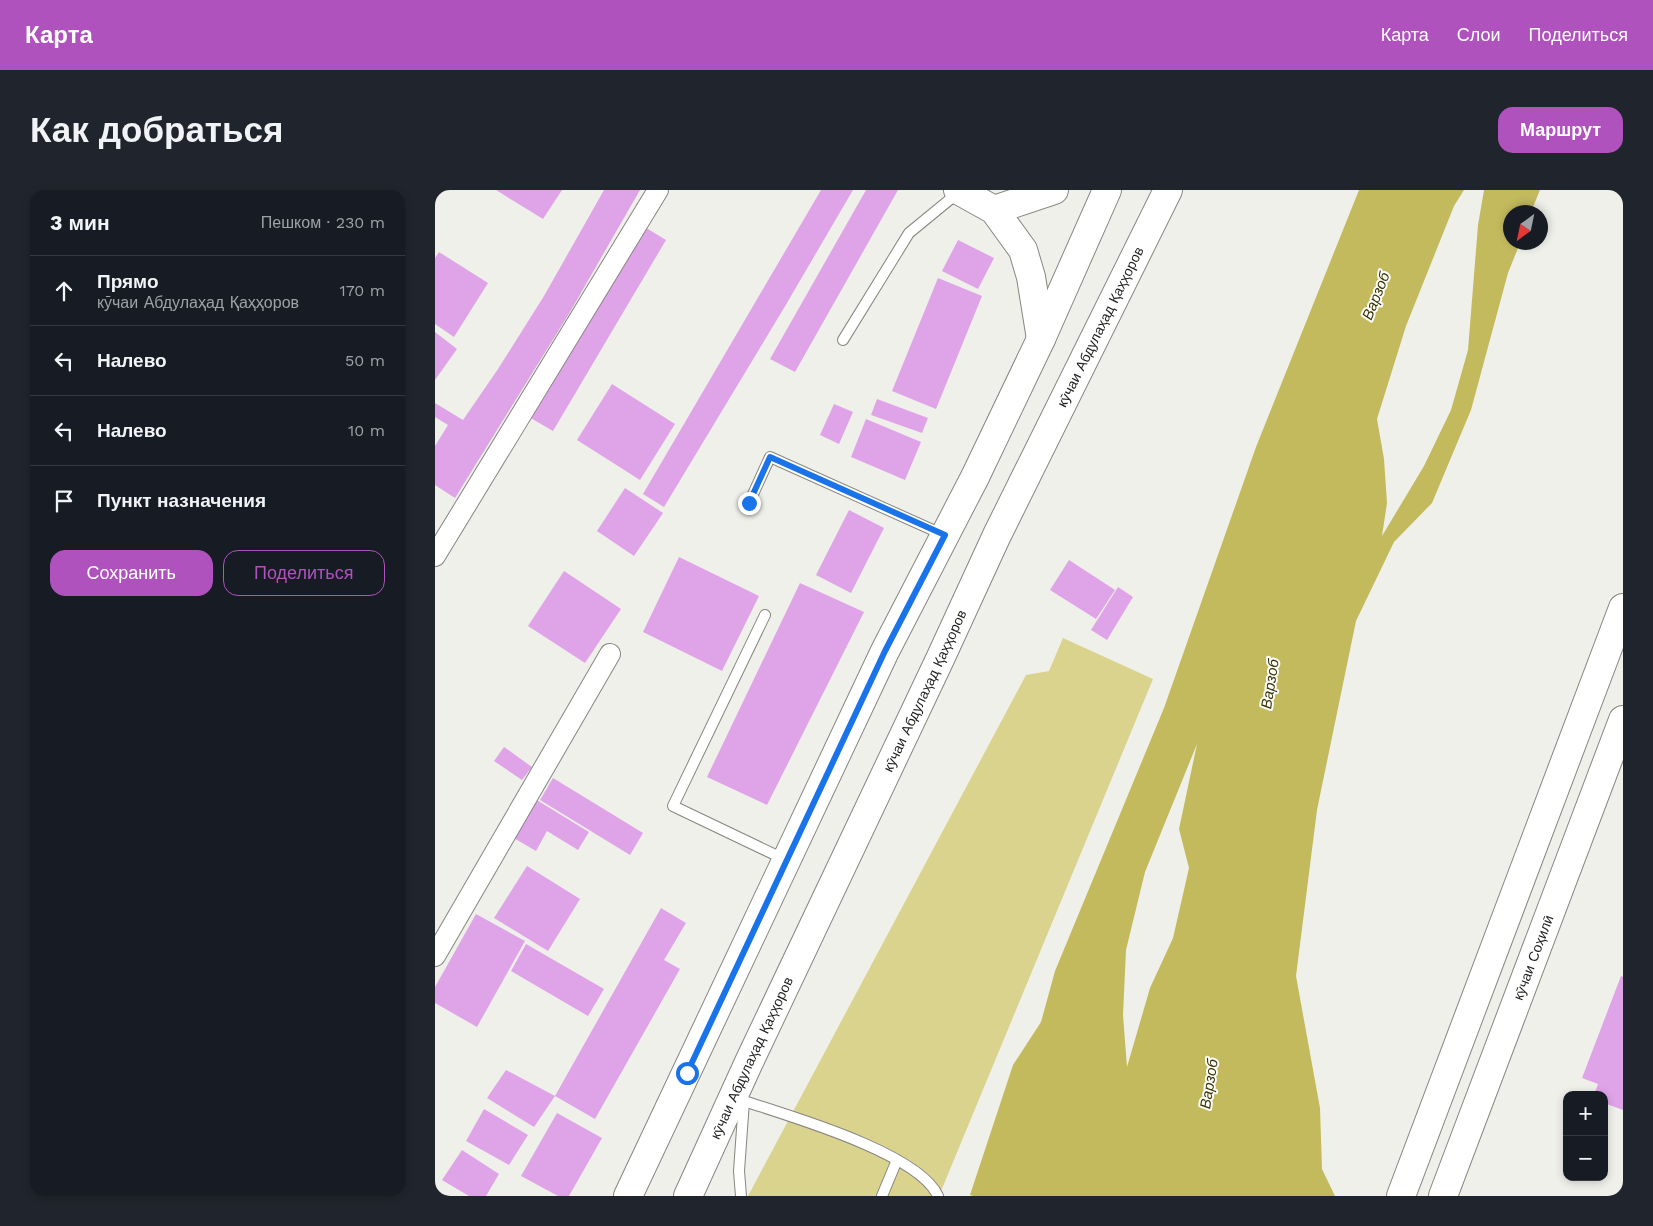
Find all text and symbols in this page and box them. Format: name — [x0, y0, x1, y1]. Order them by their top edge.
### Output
text: Карта — [25, 21, 93, 49]
text: Карта — [1381, 24, 1429, 45]
text: Слои — [1457, 24, 1501, 45]
text: Поделиться — [1529, 24, 1628, 45]
button: Маршрут — [1498, 107, 1623, 153]
text: Как добраться — [30, 109, 283, 151]
north arrow — [1503, 205, 1548, 250]
text: 3 мин — [50, 210, 110, 235]
text: Пешком · 230 m — [261, 213, 385, 232]
street label: кӯчаи Абдулаҳад Қаҳҳоров — [1054, 244, 1147, 410]
water label: Варзоб — [1358, 269, 1394, 323]
text: Прямо — [97, 270, 159, 293]
icon: ahead — [50, 277, 78, 305]
text: 170 m — [339, 281, 385, 300]
text: кӯчаи Абдулаҳад Қаҳҳоров — [97, 293, 299, 312]
icon: left — [50, 347, 78, 375]
text: Налево — [97, 349, 167, 372]
text: 50 m — [345, 351, 385, 370]
icon: left — [50, 417, 78, 445]
text: Налево — [97, 419, 167, 442]
text: 10 m — [348, 421, 385, 440]
icon: arrive — [50, 487, 78, 515]
text: Пункт назначения — [97, 489, 266, 512]
route end — [738, 492, 761, 515]
button: Сохранить — [50, 550, 213, 596]
button: Поделиться — [223, 550, 385, 596]
street label: кӯчаи Абдулаҳад Қаҳҳоров — [880, 607, 970, 774]
water label: Варзоб — [1257, 657, 1283, 710]
street label: кӯчаи Соҳилӣ — [1510, 913, 1557, 1002]
street label: кӯчаи Абдулаҳад Қаҳҳоров — [707, 974, 796, 1141]
water label: Варзоб — [1196, 1057, 1222, 1110]
route start — [676, 1062, 699, 1085]
map controls — [1563, 1091, 1608, 1181]
button: + — [1563, 1091, 1608, 1136]
button: − — [1563, 1136, 1608, 1181]

